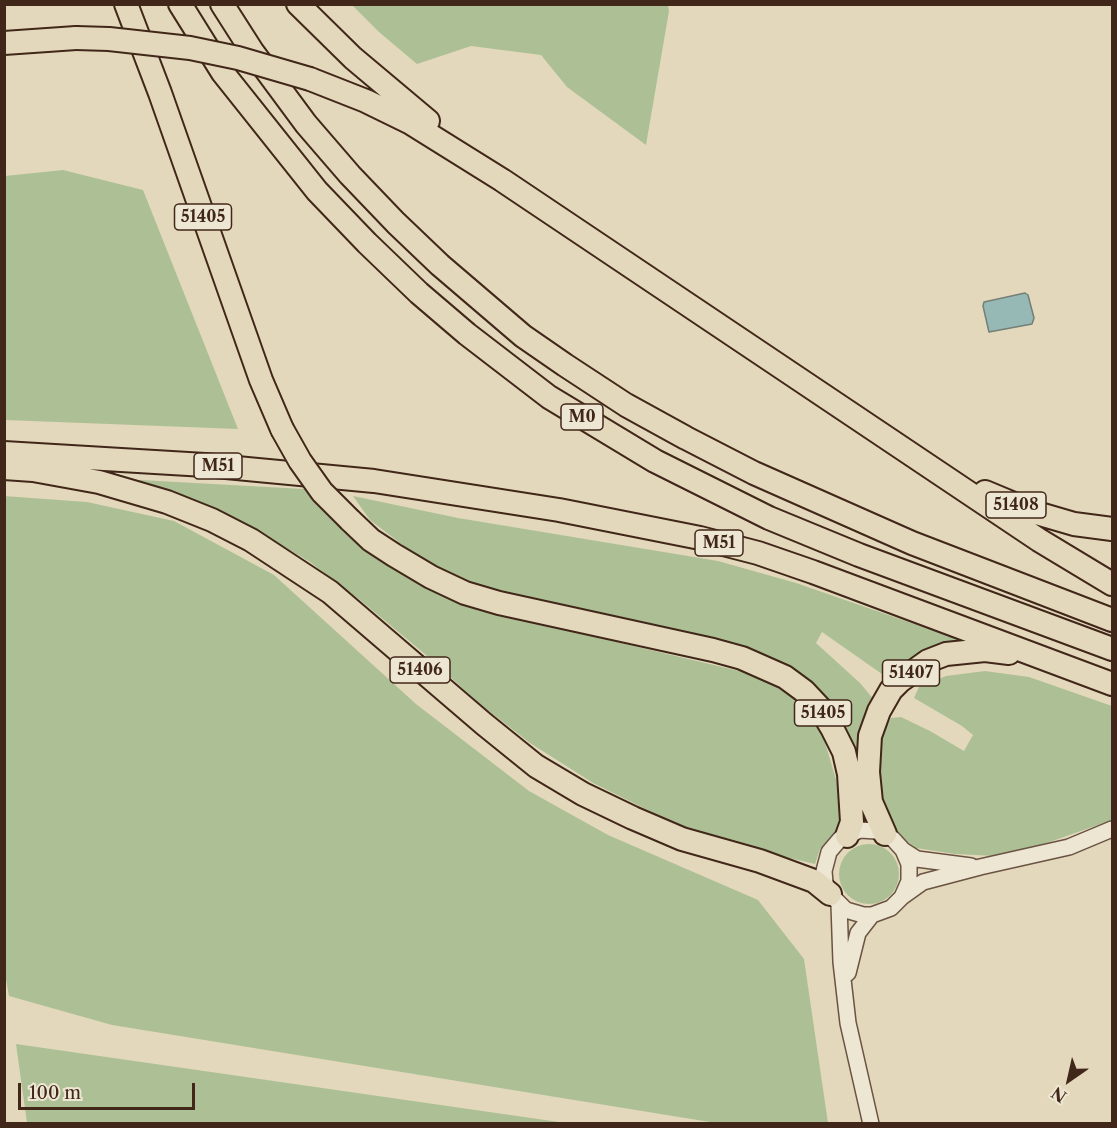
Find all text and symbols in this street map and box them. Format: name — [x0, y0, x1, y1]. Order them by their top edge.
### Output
road number: 51405 — [174, 204, 232, 230]
road number: M0 — [561, 404, 603, 430]
road number: M51 — [194, 453, 242, 479]
road number: 51408 — [986, 492, 1046, 518]
road number: M51 — [695, 530, 743, 556]
road number: 51406 — [390, 657, 450, 683]
road number: 51407 — [882, 660, 940, 686]
road number: 51405 — [794, 700, 852, 726]
north arrow — [1039, 1050, 1099, 1110]
scale bar — [21, 1071, 198, 1109]
text: 100 m — [29, 1082, 81, 1104]
text: N — [1048, 1083, 1070, 1107]

